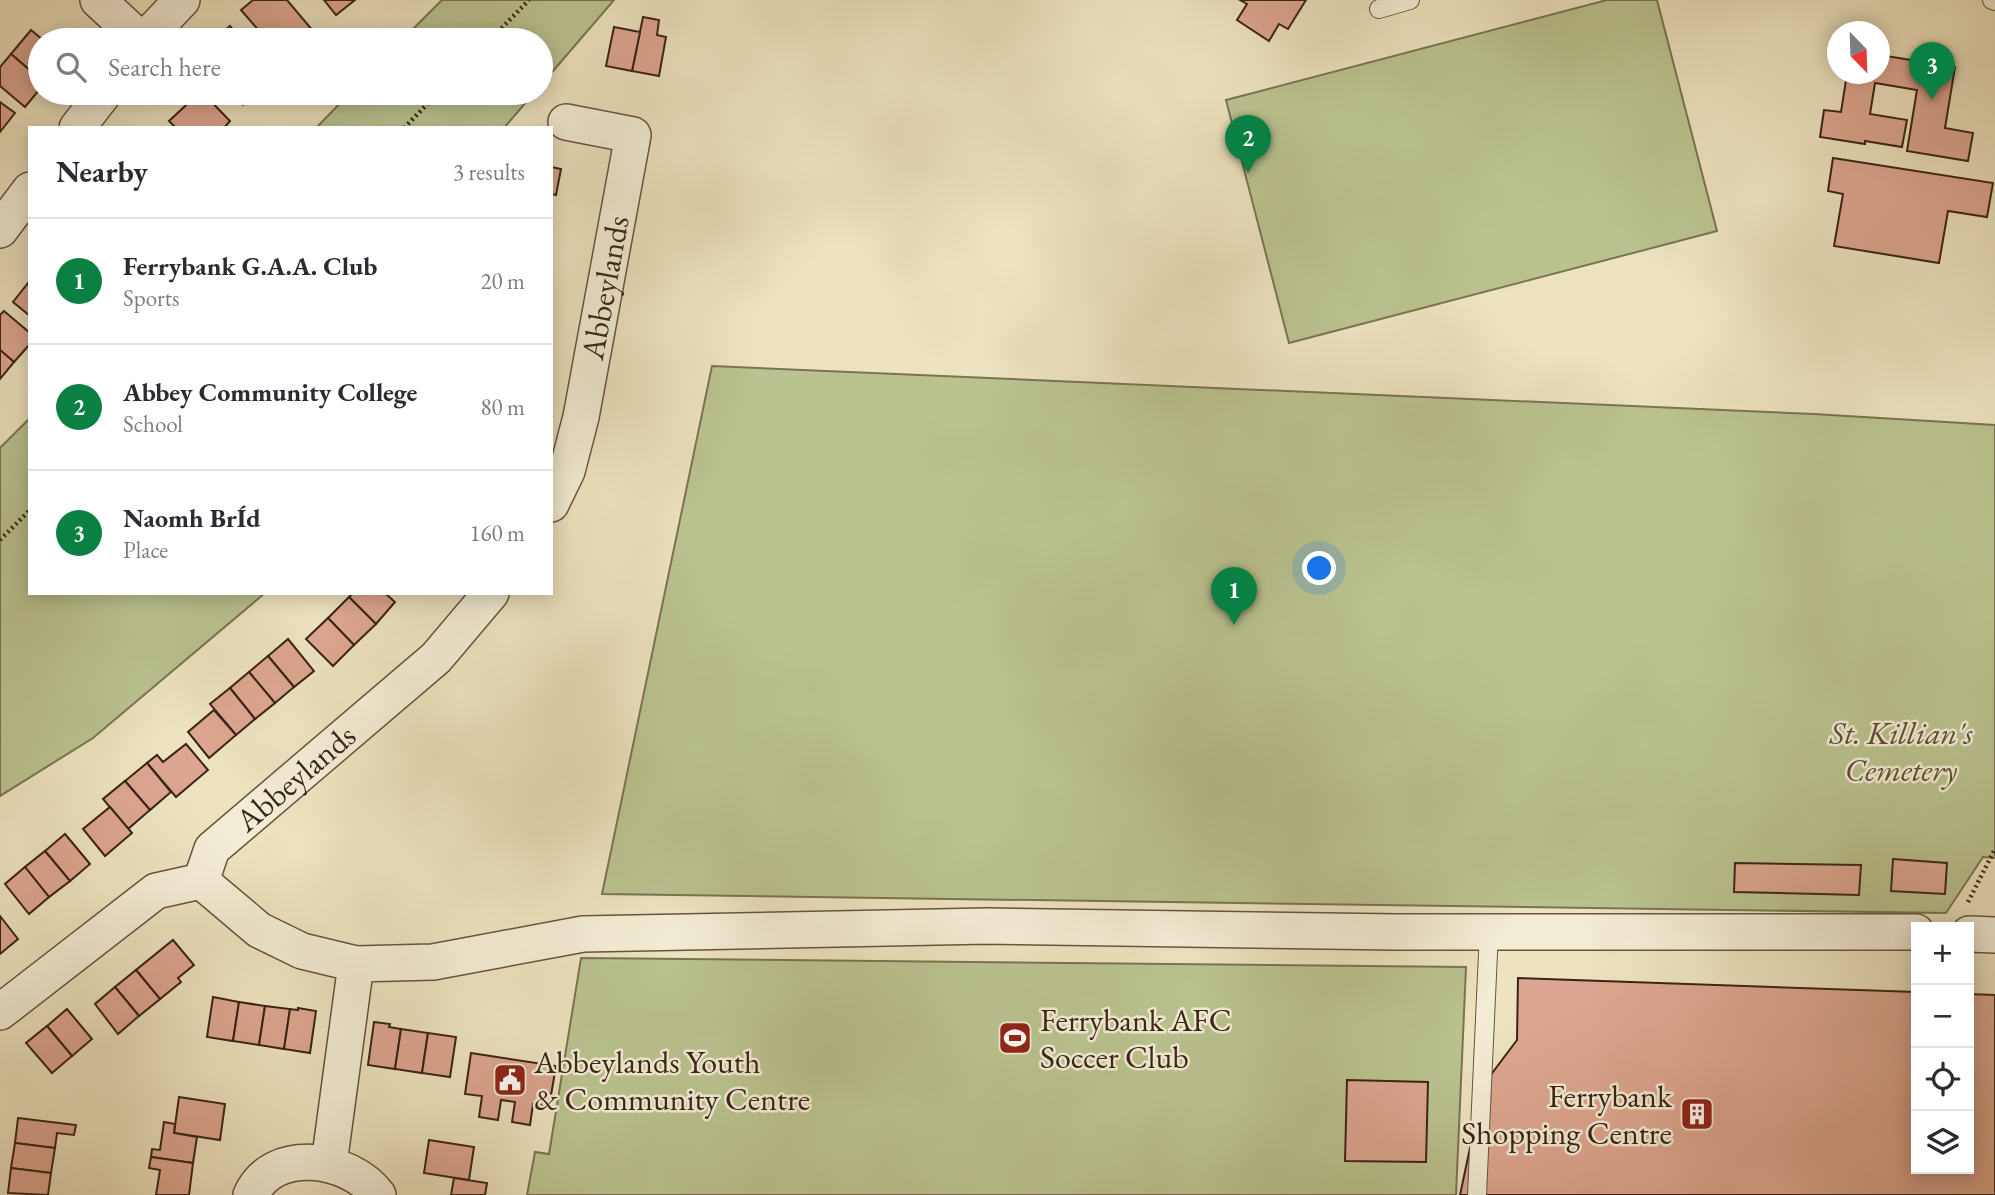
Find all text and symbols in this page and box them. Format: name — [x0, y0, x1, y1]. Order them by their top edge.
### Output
north arrow — [1827, 21, 1890, 84]
search box — [28, 28, 553, 105]
pin: 3 — [1909, 42, 1955, 100]
icon: search — [52, 48, 90, 86]
text: Search here — [108, 50, 221, 84]
pin: 2 — [1225, 115, 1271, 173]
text: Nearby — [56, 152, 148, 191]
text: 3 results — [453, 157, 525, 187]
street label: Abbeylands — [571, 212, 639, 364]
text: Ferrybank G.A.A. Club — [123, 249, 377, 283]
text: 1 — [73, 266, 85, 296]
text: 20 m — [480, 266, 525, 296]
text: Sports — [123, 283, 179, 313]
text: Abbey Community College — [123, 375, 417, 409]
text: 2 — [73, 392, 85, 422]
text: 80 m — [480, 392, 525, 422]
text: School — [123, 409, 183, 439]
text: Naomh BrÍd — [123, 501, 261, 535]
text: 3 — [73, 518, 85, 548]
text: 160 m — [469, 518, 525, 548]
text: Place — [123, 535, 168, 565]
your location — [1302, 551, 1336, 585]
pin: 1 — [1211, 567, 1257, 625]
park label: St. Killian's Cemetery — [1829, 712, 1973, 791]
street label: Abbeylands — [226, 715, 364, 842]
map controls — [1911, 922, 1974, 1174]
button: + — [1911, 922, 1974, 985]
button: − — [1911, 985, 1974, 1048]
place label: Ferrybank AFC Soccer Club — [1040, 999, 1231, 1078]
sports icon: Ferrybank AFC Soccer Club — [996, 1019, 1034, 1057]
place label: Abbeylands Youth & Community Centre — [533, 1041, 810, 1120]
button: locate — [1911, 1048, 1974, 1111]
public building icon: Abbeylands Youth & Community Centre — [491, 1061, 529, 1099]
place label: Ferrybank Shopping Centre — [1461, 1075, 1673, 1154]
building icon: Ferrybank Shopping Centre — [1678, 1095, 1716, 1133]
button: layers — [1911, 1111, 1974, 1174]

